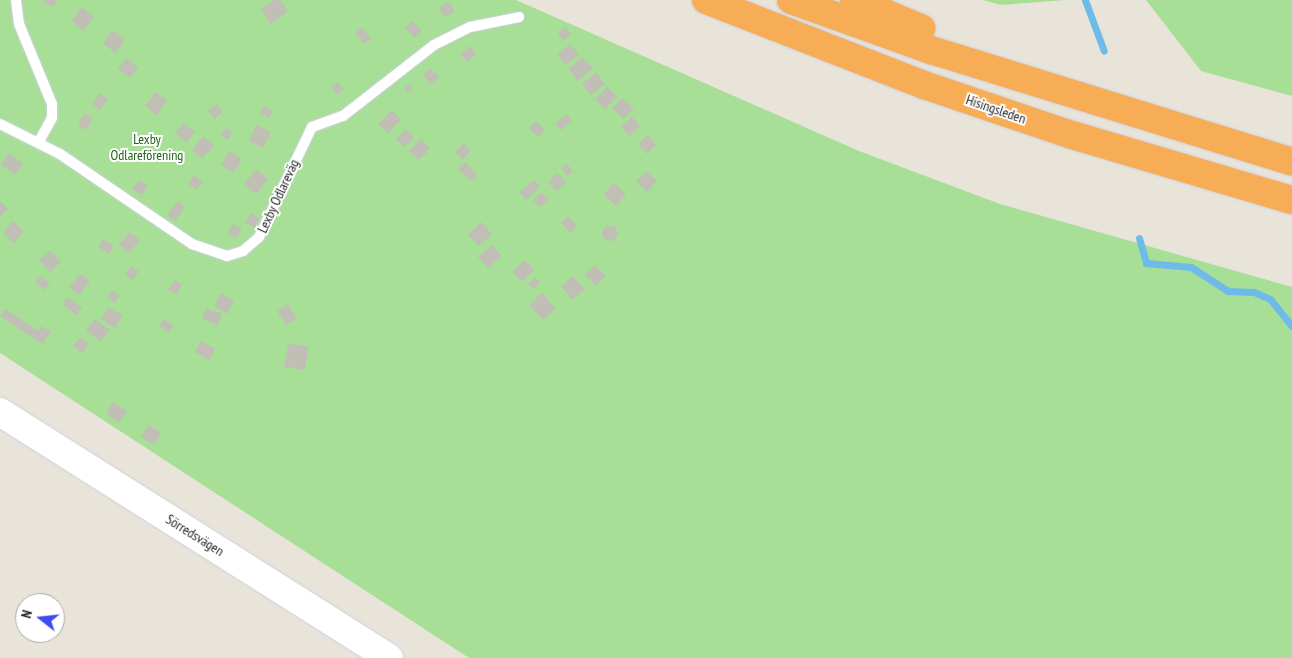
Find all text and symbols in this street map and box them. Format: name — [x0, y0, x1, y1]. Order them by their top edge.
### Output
street label: Hisingsleden — [964, 91, 1028, 127]
park label: Lexby Odlareförening — [111, 131, 183, 164]
street label: Lexby Odlareväg — [254, 156, 302, 236]
street label: Sörredsvägen — [163, 511, 227, 559]
north arrow — [15, 593, 65, 643]
text: N — [17, 608, 36, 620]

